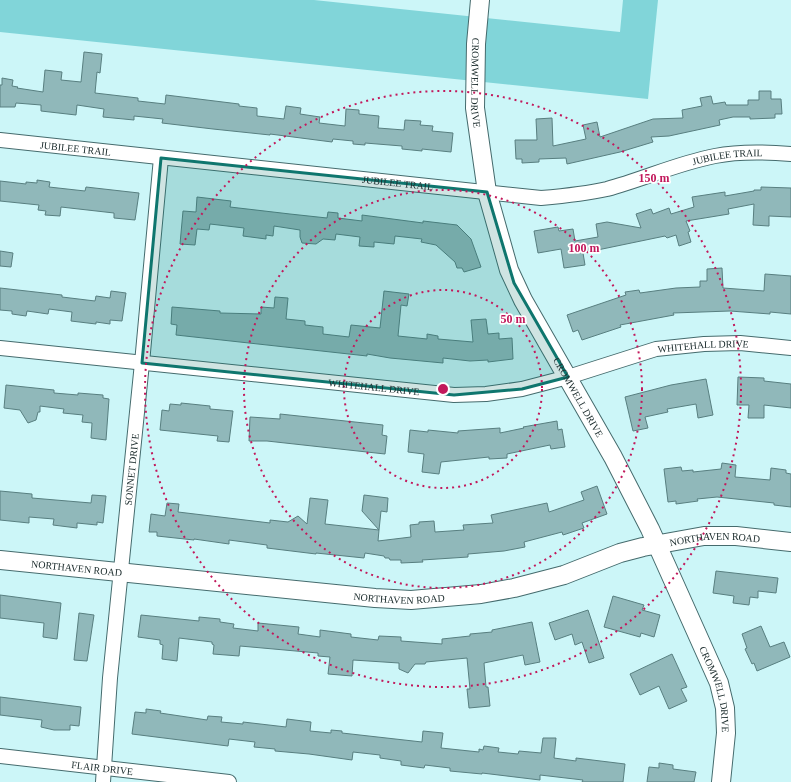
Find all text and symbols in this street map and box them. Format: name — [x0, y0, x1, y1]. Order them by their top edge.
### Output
street label: CROMWELL DRIVE — [469, 37, 483, 128]
street label: JUBILEE TRAIL — [40, 139, 112, 157]
street label: JUBILEE TRAIL — [691, 147, 763, 167]
text: 150 m — [639, 171, 670, 185]
street label: JUBILEE TRAIL — [362, 173, 434, 192]
text: 100 m — [569, 241, 600, 255]
text: 50 m — [501, 312, 526, 326]
street label: WHITEHALL DRIVE — [657, 337, 749, 354]
street label: CROMWELL DRIVE — [551, 355, 606, 439]
street label: WHITEHALL DRIVE — [328, 377, 420, 397]
centre of rings — [436, 382, 450, 396]
street label: SONNET DRIVE — [122, 433, 140, 506]
street label: NORTHAVEN ROAD — [669, 531, 761, 548]
street label: NORTHAVEN ROAD — [31, 558, 123, 578]
street label: NORTHAVEN ROAD — [353, 590, 445, 606]
street label: CROMWELL DRIVE — [698, 644, 731, 733]
street label: FLAIR DRIVE — [71, 759, 134, 777]

